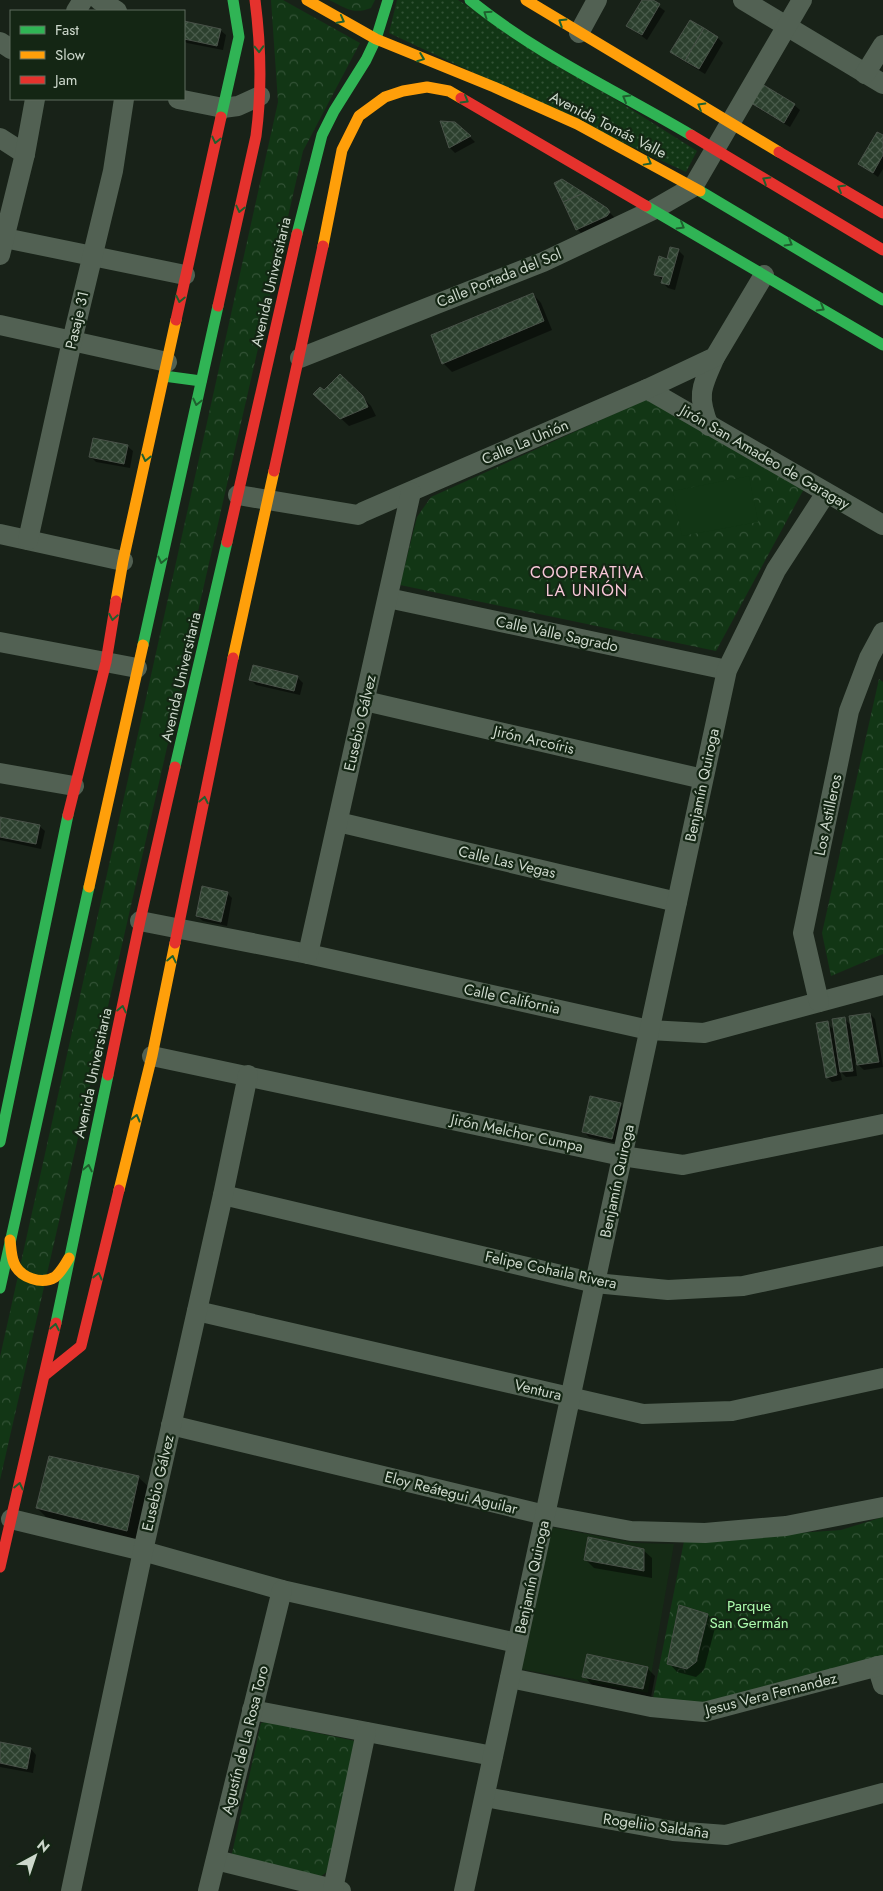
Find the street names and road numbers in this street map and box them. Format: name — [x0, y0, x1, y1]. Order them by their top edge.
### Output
street label: Avenida Tomás Valle — [546, 86, 671, 164]
street label: Avenida Universitaria — [245, 215, 297, 349]
street label: Calle Portada del Sol — [433, 243, 565, 313]
street label: Pasaje 31 — [60, 289, 94, 351]
street label: Jirón San Amadeo de Garagay — [674, 398, 854, 515]
street label: Calle La Unión — [478, 414, 572, 470]
street label: Avenida Universitaria — [155, 610, 207, 744]
street label: Calle Valle Sagrado — [494, 610, 620, 658]
street label: Eusebio Gálvez — [338, 673, 382, 773]
street label: Jirón Arcoíris — [490, 720, 576, 760]
street label: Benjamín Quiroga — [679, 726, 725, 844]
street label: Los Astilleros — [809, 772, 847, 858]
street label: Calle Las Vegas — [456, 840, 558, 884]
street label: Calle California — [462, 978, 562, 1020]
street label: Avenida Universitaria — [68, 1006, 118, 1140]
street label: Jirón Melchor Cumpa — [447, 1108, 585, 1158]
street label: Benjamín Quiroga — [594, 1122, 640, 1240]
street label: Felipe Cohaila Rivera — [483, 1245, 619, 1295]
street label: Ventura — [512, 1374, 564, 1406]
street label: Eusebio Gálvez — [136, 1433, 180, 1533]
street label: Eloy Reátegui Aguilar — [382, 1466, 521, 1520]
street label: Benjamín Quiroga — [509, 1518, 555, 1636]
street label: Agustín de La Rosa Toro — [216, 1663, 274, 1817]
street label: Jesus Vera Fernandez — [701, 1667, 839, 1721]
street label: Rogeliio Saldaña — [602, 1808, 710, 1844]

